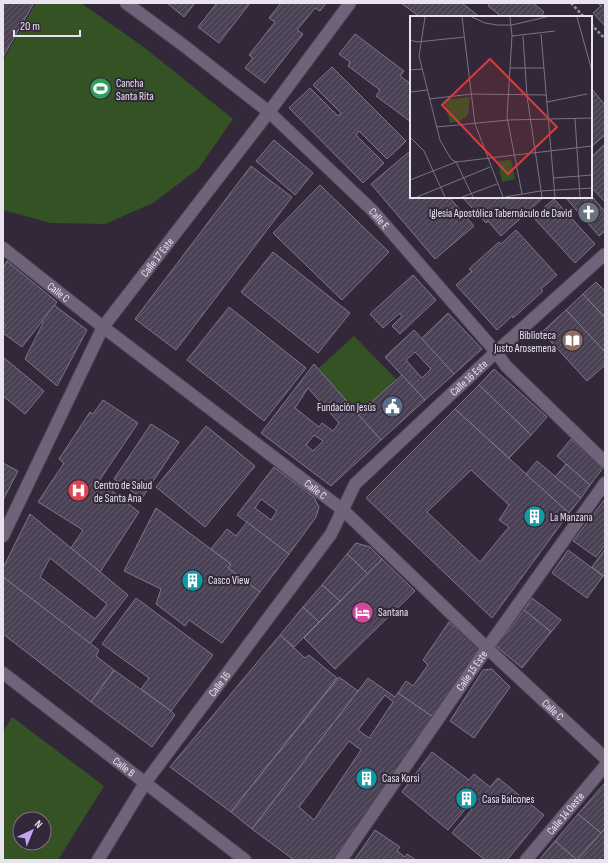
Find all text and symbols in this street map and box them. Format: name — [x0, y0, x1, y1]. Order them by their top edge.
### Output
scale bar — [14, 12, 80, 38]
inset map — [410, 16, 592, 198]
text: 20 m — [20, 19, 40, 34]
sports icon: Cancha Santa Rita — [87, 76, 113, 102]
place label: Cancha Santa Rita — [116, 77, 154, 103]
church icon: Iglesia Apostólica Tabernáculo de David — [575, 200, 601, 226]
street label: Calle E — [366, 205, 392, 232]
place label: Iglesia Apostólica Tabernáculo de David — [429, 207, 572, 220]
street label: Calle 17 Este — [138, 235, 176, 279]
street label: Calle C — [45, 279, 73, 305]
library icon: Biblioteca Justo Arosemena — [559, 328, 585, 354]
place label: Biblioteca Justo Arosemena — [493, 329, 556, 355]
street label: Calle 16 Este — [447, 357, 490, 398]
public building icon: Fundación Jesús — [379, 394, 405, 420]
place label: Fundación Jesús — [317, 401, 376, 414]
street label: Calle C — [302, 476, 330, 502]
hospital icon: Centro de Salud de Santa Ana — [66, 478, 92, 504]
place label: Centro de Salud de Santa Ana — [94, 479, 152, 505]
building icon: La Manzana — [521, 504, 547, 530]
place label: La Manzana — [550, 511, 593, 524]
building icon: Casco View — [180, 567, 206, 593]
place label: Casco View — [208, 574, 250, 587]
hotel icon: Santana — [349, 599, 375, 625]
place label: Santana — [378, 606, 408, 619]
street label: Calle 15 Este — [453, 648, 490, 693]
street label: Calle 16 — [205, 668, 233, 699]
street label: Calle C — [539, 696, 567, 723]
street label: Calle B — [110, 754, 138, 779]
building icon: Casa Korsi — [353, 765, 379, 791]
place label: Casa Korsi — [382, 772, 420, 785]
building icon: Casa Balcones — [454, 786, 480, 812]
street label: Calle 14 Oeste — [544, 789, 587, 837]
place label: Casa Balcones — [482, 793, 535, 806]
north arrow — [12, 811, 52, 851]
text: N — [32, 817, 45, 831]

